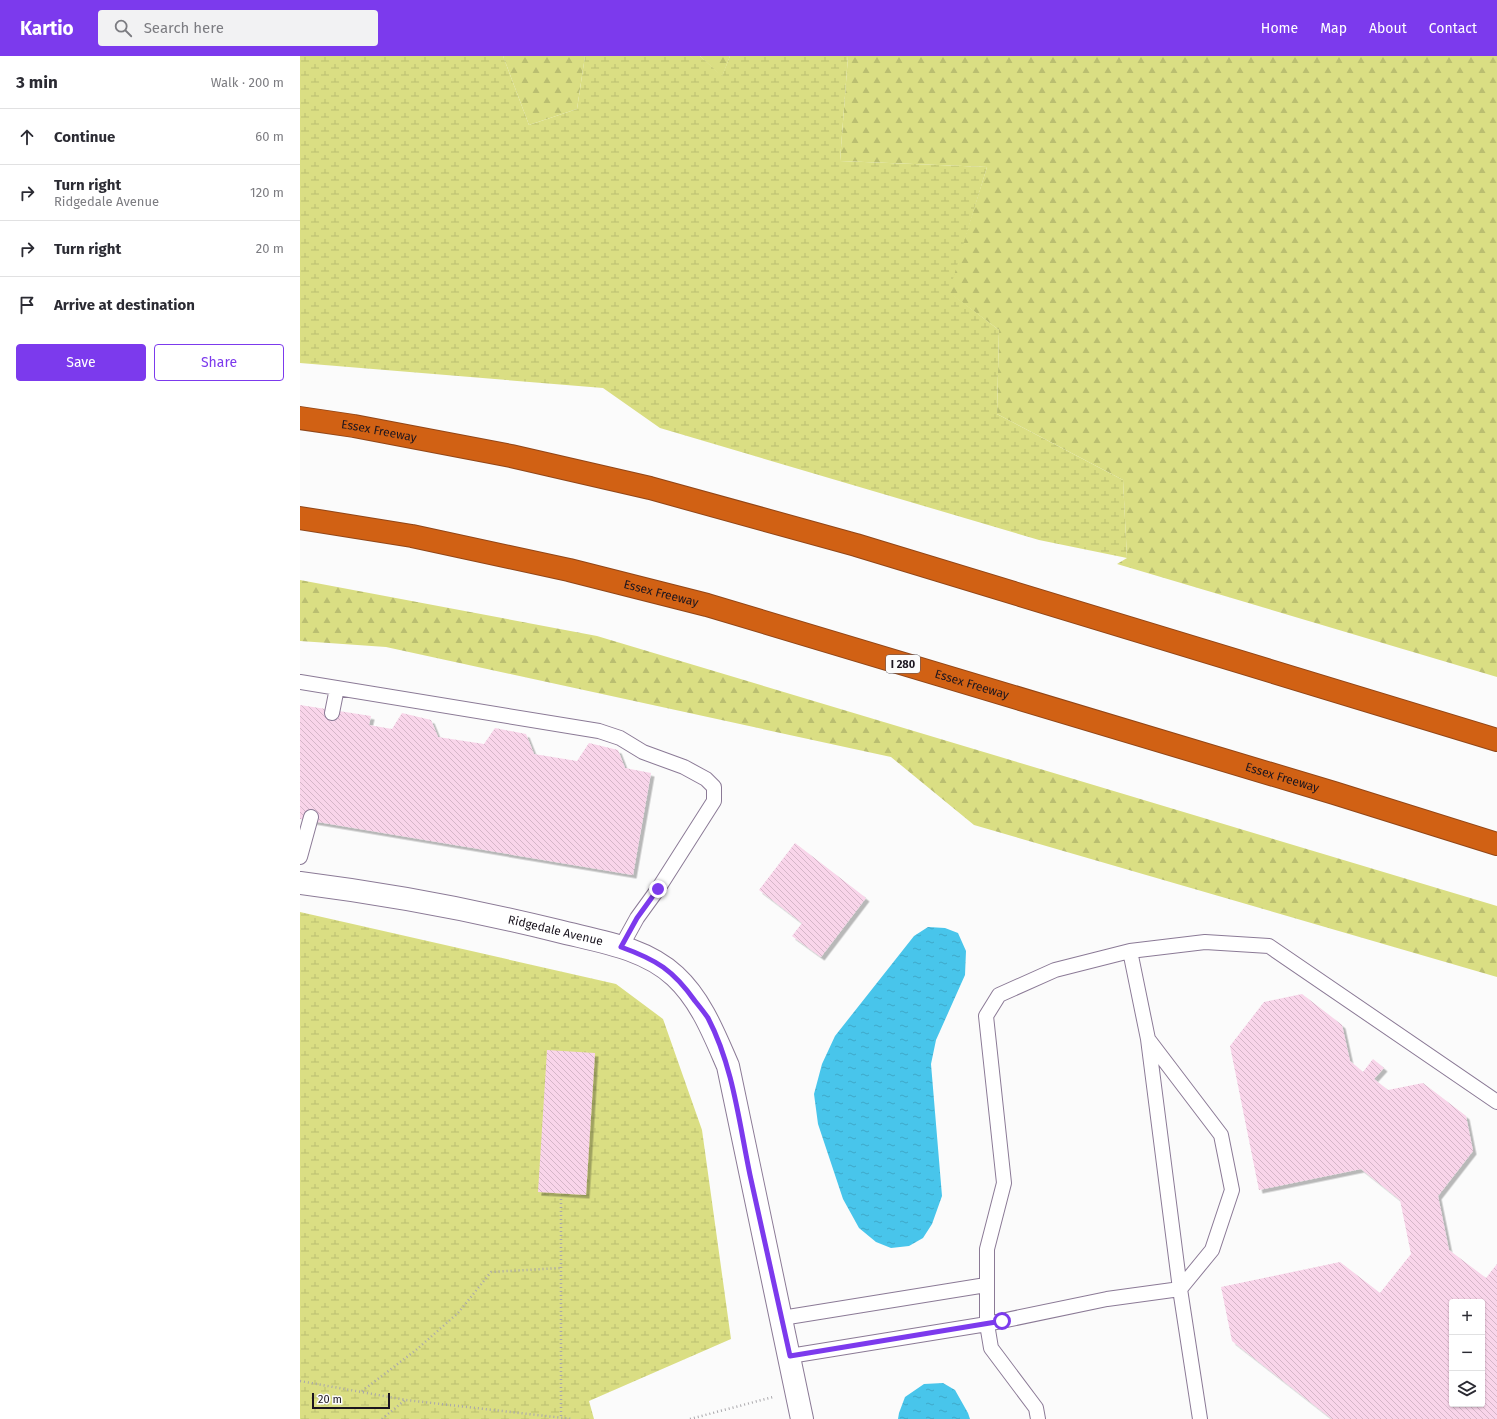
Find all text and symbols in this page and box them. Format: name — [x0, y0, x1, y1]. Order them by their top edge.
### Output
search box — [98, 10, 378, 46]
text: Kartio — [20, 17, 74, 40]
icon: search — [112, 17, 134, 39]
text: Search here — [144, 19, 224, 37]
text: Home — [1261, 20, 1298, 37]
text: Map — [1320, 20, 1347, 37]
text: About — [1369, 20, 1407, 37]
text: Contact — [1429, 20, 1477, 37]
text: 3 min — [16, 72, 58, 93]
text: Walk · 200 m — [211, 75, 284, 90]
icon: ahead — [16, 126, 38, 148]
text: Continue — [54, 128, 115, 146]
text: 60 m — [255, 129, 284, 144]
text: Turn right — [54, 176, 121, 194]
icon: right — [16, 182, 38, 204]
text: 120 m — [250, 185, 284, 200]
text: Ridgedale Avenue — [54, 194, 159, 209]
icon: right — [16, 238, 38, 260]
text: Turn right — [54, 240, 121, 258]
text: 20 m — [256, 241, 284, 256]
icon: arrive — [16, 294, 38, 316]
text: Arrive at destination — [54, 296, 195, 314]
button: Save — [16, 344, 146, 381]
button: Share — [154, 344, 284, 381]
street label: Essex Freeway — [340, 417, 418, 445]
street label: Essex Freeway — [622, 577, 700, 610]
road number: I 280 — [886, 655, 920, 673]
street label: Essex Freeway — [933, 667, 1011, 702]
street label: Essex Freeway — [1244, 760, 1321, 795]
route end — [649, 880, 667, 898]
street label: Ridgedale Avenue — [507, 912, 604, 948]
map controls — [1449, 1299, 1485, 1407]
button: + — [1449, 1299, 1485, 1335]
route start — [993, 1312, 1011, 1330]
button: − — [1449, 1335, 1485, 1371]
button: layers — [1449, 1371, 1485, 1407]
scale bar — [312, 1391, 390, 1410]
text: 20 m — [318, 1393, 342, 1406]

